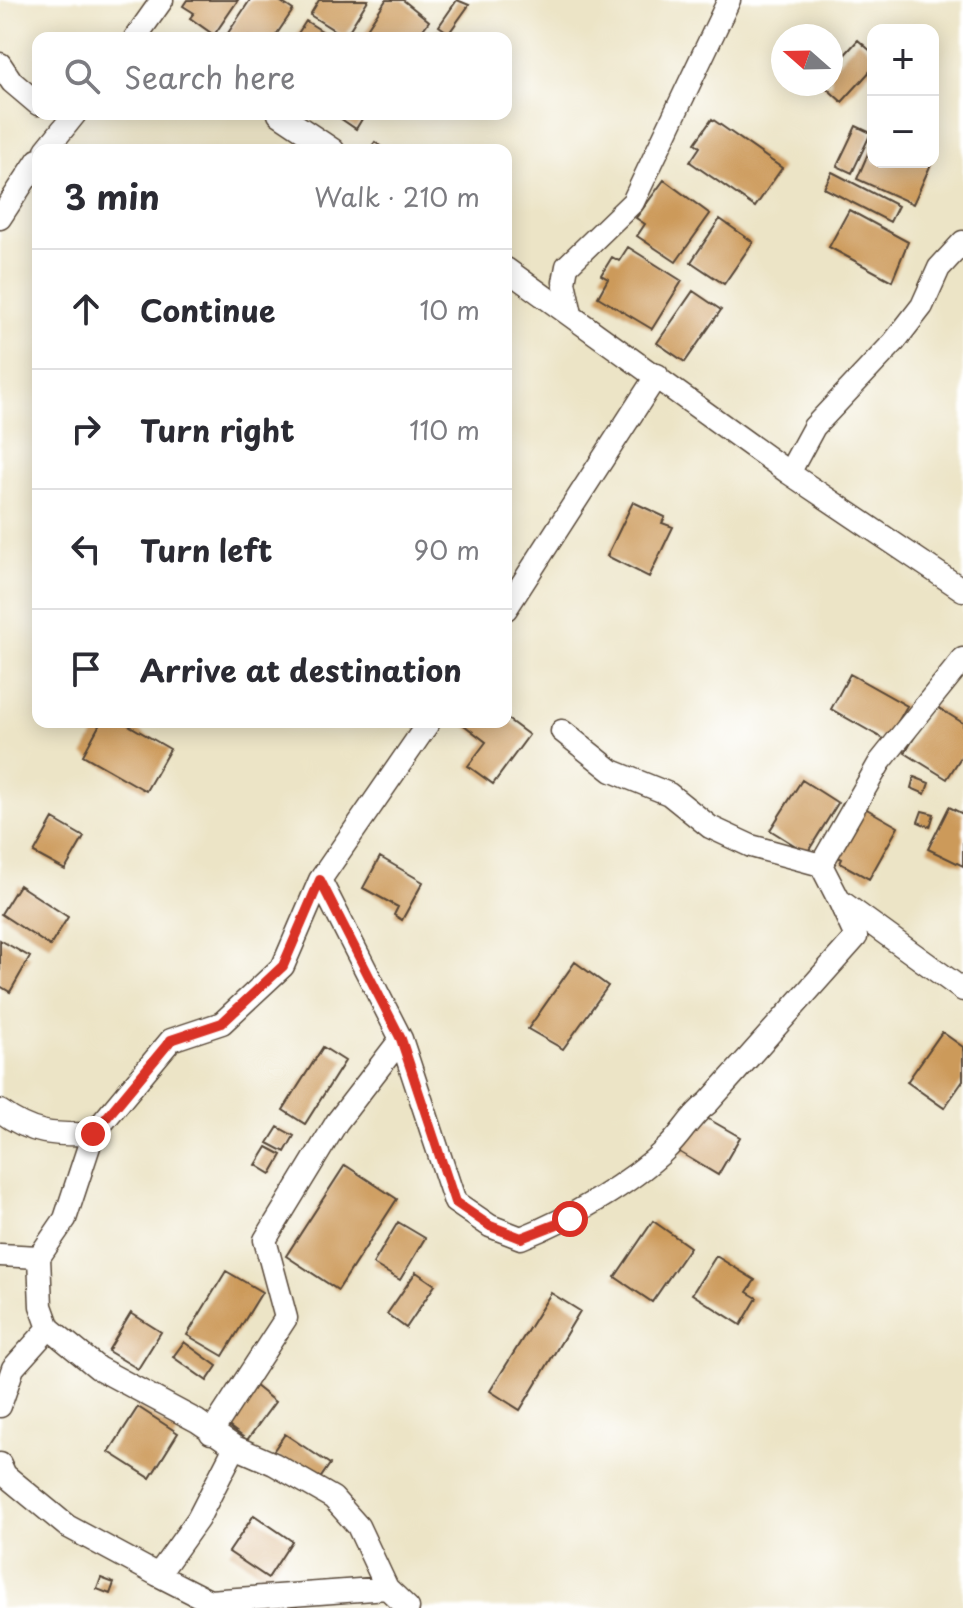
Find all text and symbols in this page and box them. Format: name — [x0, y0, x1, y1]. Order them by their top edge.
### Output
north arrow — [771, 24, 843, 96]
map controls — [867, 24, 939, 168]
button: + — [867, 24, 939, 96]
search box — [32, 32, 512, 120]
icon: search — [60, 54, 104, 98]
text: Search here — [124, 54, 296, 99]
button: − — [867, 96, 939, 168]
text: 3 min — [64, 170, 160, 222]
text: Walk · 210 m — [314, 177, 480, 216]
icon: ahead — [64, 287, 108, 331]
text: Continue — [140, 287, 275, 332]
text: 10 m — [419, 290, 480, 329]
icon: right — [64, 407, 108, 451]
text: Turn right — [140, 407, 295, 452]
text: 110 m — [409, 410, 480, 449]
icon: left — [64, 527, 108, 571]
text: Turn left — [140, 527, 272, 572]
text: 90 m — [413, 530, 480, 569]
icon: arrive — [64, 647, 108, 691]
text: Arrive at destination — [140, 647, 462, 692]
route end — [75, 1116, 111, 1152]
route start — [552, 1201, 588, 1237]

